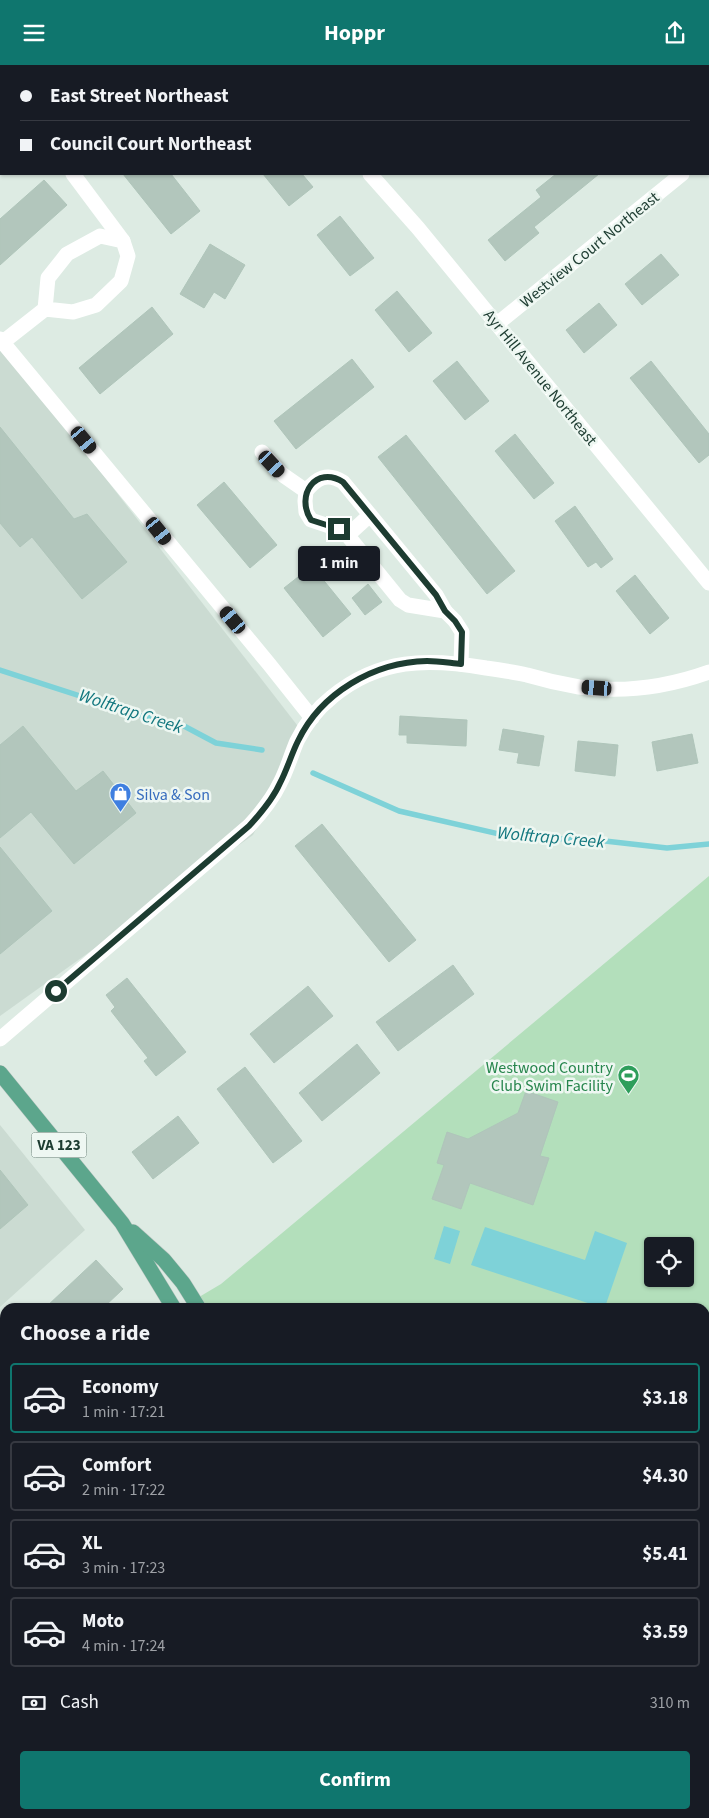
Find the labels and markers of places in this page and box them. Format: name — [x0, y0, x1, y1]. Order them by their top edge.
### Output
shop icon: Silva & Son — [108, 782, 132, 813]
place label: Silva & Son — [136, 784, 210, 806]
place label: Westwood Country Club Swim Facility — [486, 1057, 614, 1097]
sports icon: Westwood Country Club Swim Facility — [617, 1064, 641, 1095]

